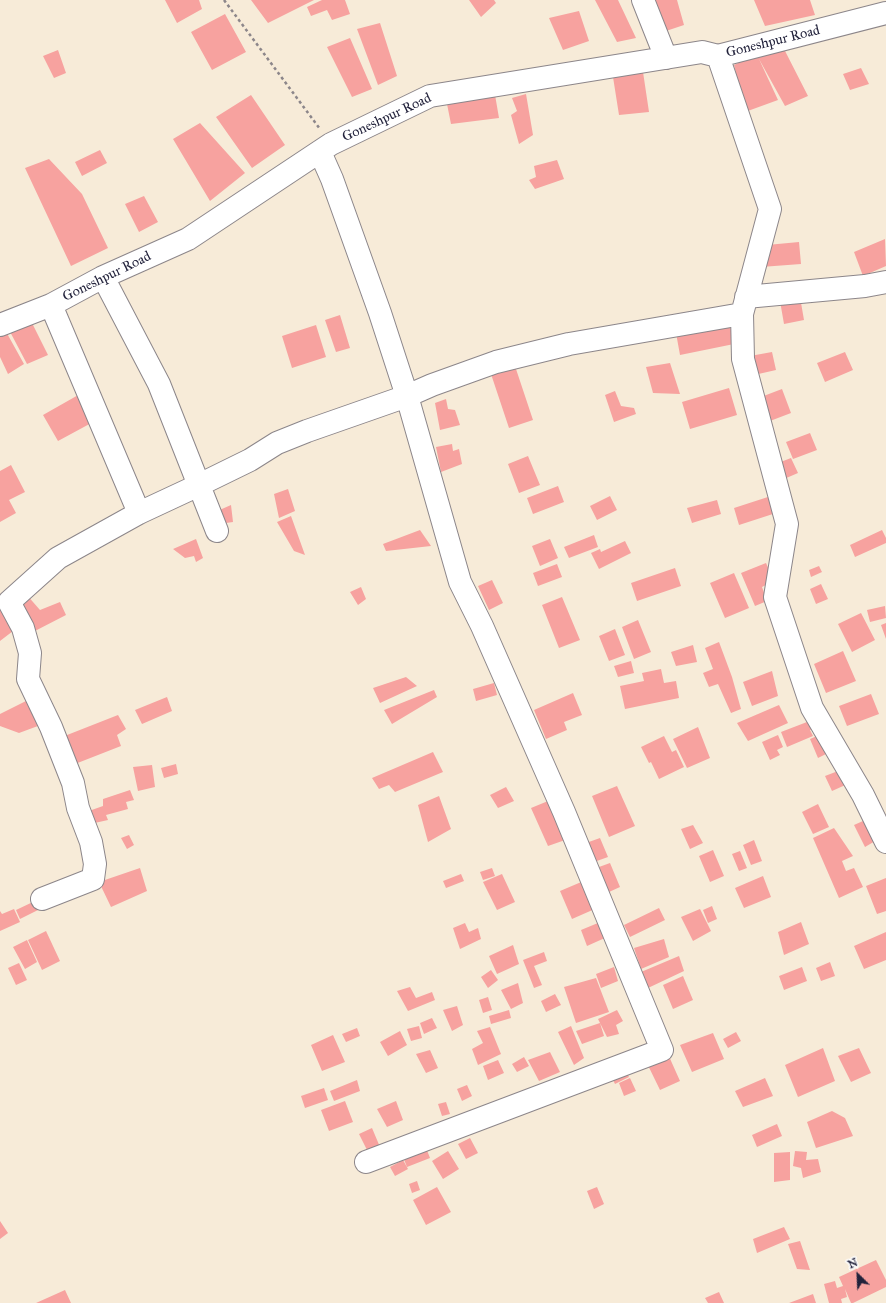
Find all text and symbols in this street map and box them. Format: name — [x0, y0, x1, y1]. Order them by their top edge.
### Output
street label: Goneshpur Road — [724, 22, 822, 62]
street label: Goneshpur Road — [340, 90, 434, 146]
street label: Goneshpur Road — [60, 248, 154, 306]
north arrow — [838, 1255, 878, 1295]
text: N — [846, 1256, 860, 1271]

